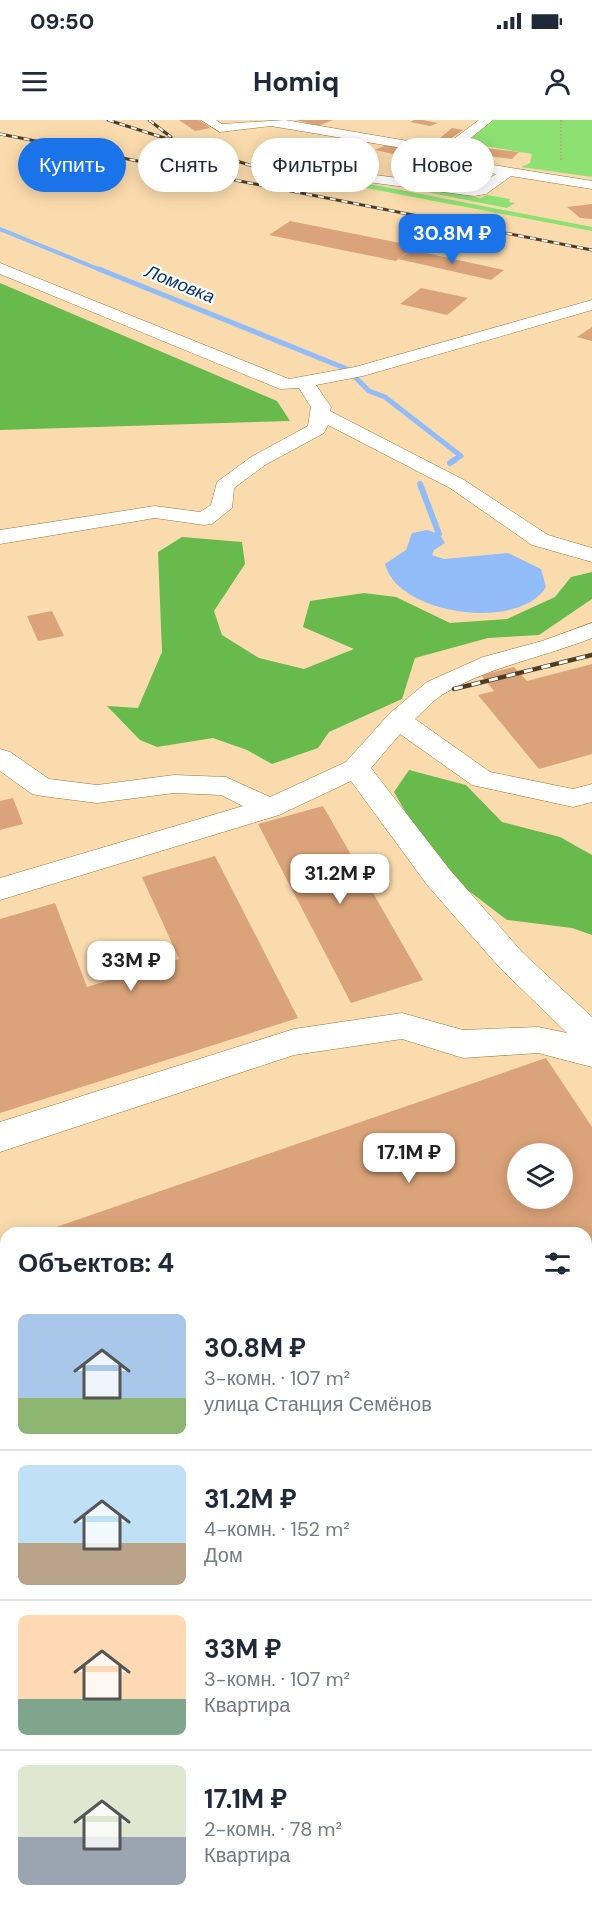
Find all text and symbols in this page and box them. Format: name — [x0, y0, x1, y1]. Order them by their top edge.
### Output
text: 09:50 — [30, 7, 94, 36]
text: Homiq — [253, 64, 339, 99]
icon: menu — [18, 65, 51, 98]
icon: person — [541, 65, 574, 98]
chip: Купить — [18, 138, 126, 192]
chip: Снять — [138, 138, 239, 192]
chip: Фильтры — [251, 138, 379, 192]
chip: Новое — [391, 138, 494, 192]
pin: 30.8M ₽ — [397, 214, 507, 265]
text: 30.8M ₽ — [413, 220, 491, 246]
water label: Ломовка — [141, 259, 218, 309]
pin: 31.2M ₽ — [285, 854, 395, 905]
text: 31.2M ₽ — [304, 860, 376, 886]
pin: 33M ₽ — [89, 941, 173, 992]
text: 33M ₽ — [101, 947, 161, 973]
pin: 17.1M ₽ — [354, 1133, 464, 1184]
text: 17.1M ₽ — [377, 1139, 441, 1165]
map controls — [507, 1143, 573, 1209]
button: layers — [507, 1143, 573, 1209]
text: Объектов: 4 — [18, 1246, 174, 1280]
icon: filters — [541, 1247, 574, 1280]
text: 30.8M ₽ — [204, 1331, 306, 1365]
icon: home — [66, 1338, 138, 1410]
text: 3-комн. · 107 m² — [204, 1365, 350, 1391]
text: улица Станция Семёнов — [204, 1391, 432, 1417]
text: 31.2M ₽ — [204, 1482, 297, 1516]
icon: home — [66, 1489, 138, 1561]
text: 4-комн. · 152 m² — [204, 1516, 350, 1542]
text: Дом — [204, 1542, 243, 1568]
text: 33M ₽ — [204, 1632, 282, 1666]
icon: home — [66, 1639, 138, 1711]
text: 3-комн. · 107 m² — [204, 1666, 350, 1692]
text: Квартира — [204, 1692, 290, 1718]
text: 17.1M ₽ — [204, 1782, 287, 1816]
icon: home — [66, 1789, 138, 1861]
text: 2-комн. · 78 m² — [204, 1816, 342, 1842]
text: Квартира — [204, 1842, 290, 1868]

